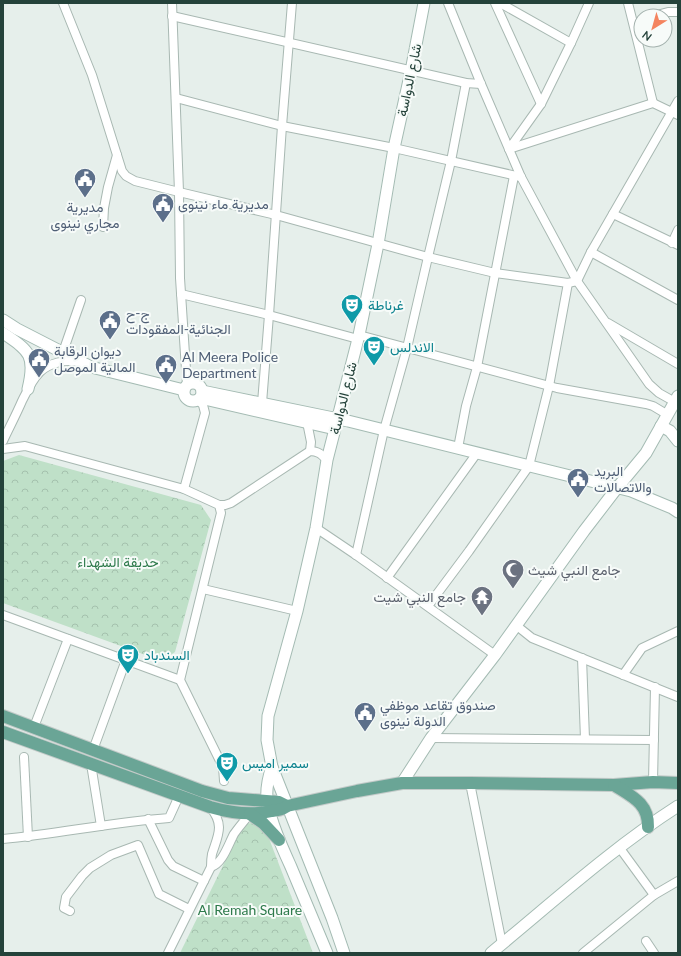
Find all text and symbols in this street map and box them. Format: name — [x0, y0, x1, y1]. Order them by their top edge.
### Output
north arrow — [633, 8, 673, 48]
text: N — [639, 29, 654, 44]
street label: شارع الدواسة — [392, 42, 427, 119]
public building icon: مديرية مجاري نينوى — [72, 166, 98, 199]
public building icon: مديرية ماء نينوى — [150, 191, 176, 224]
place label: مديرية ماء نينوى — [178, 195, 269, 213]
place label: مديرية مجاري نينوى — [51, 198, 119, 235]
theatre icon: غرناطة — [339, 292, 365, 325]
place label: غرناطة — [368, 296, 404, 314]
place label: ج-ح الجنائية-المفقودات — [126, 304, 231, 338]
public building icon: ج-ح الجنائية-المفقودات — [97, 308, 123, 341]
theatre icon: الاندلس — [361, 334, 387, 367]
place label: الاندلس — [390, 338, 434, 356]
place label: ديوان الرقابة المالية الموصل — [54, 342, 136, 376]
public building icon: ديوان الرقابة المالية الموصل — [26, 346, 52, 379]
place label: Al Meera Police Department — [182, 348, 278, 381]
public building icon: Al Meera Police Department — [153, 352, 179, 385]
street label: شارع الدواسة — [325, 360, 363, 437]
place label: البريد والاتصالات — [594, 462, 652, 496]
public building icon: البريد والاتصالات — [565, 466, 591, 499]
park label: حديقة الشهداء — [77, 553, 159, 571]
mosque icon: جامع النبي شيث — [500, 557, 526, 590]
place label: جامع النبي شيث — [528, 561, 620, 582]
temple icon: جامع النبي شيت — [469, 584, 495, 617]
place label: جامع النبي شيت — [374, 588, 466, 609]
theatre icon: السندباد — [115, 642, 141, 675]
place label: السندباد — [144, 646, 190, 664]
place label: صندوق تقاعد موظفي الدولة نينوى — [380, 696, 496, 730]
public building icon: صندوق تقاعد موظفي الدولة نينوى — [352, 700, 378, 733]
theatre icon: سمير اميس — [214, 750, 240, 783]
place label: سمير اميس — [242, 754, 309, 772]
park label: Al Remah Square — [198, 901, 302, 918]

